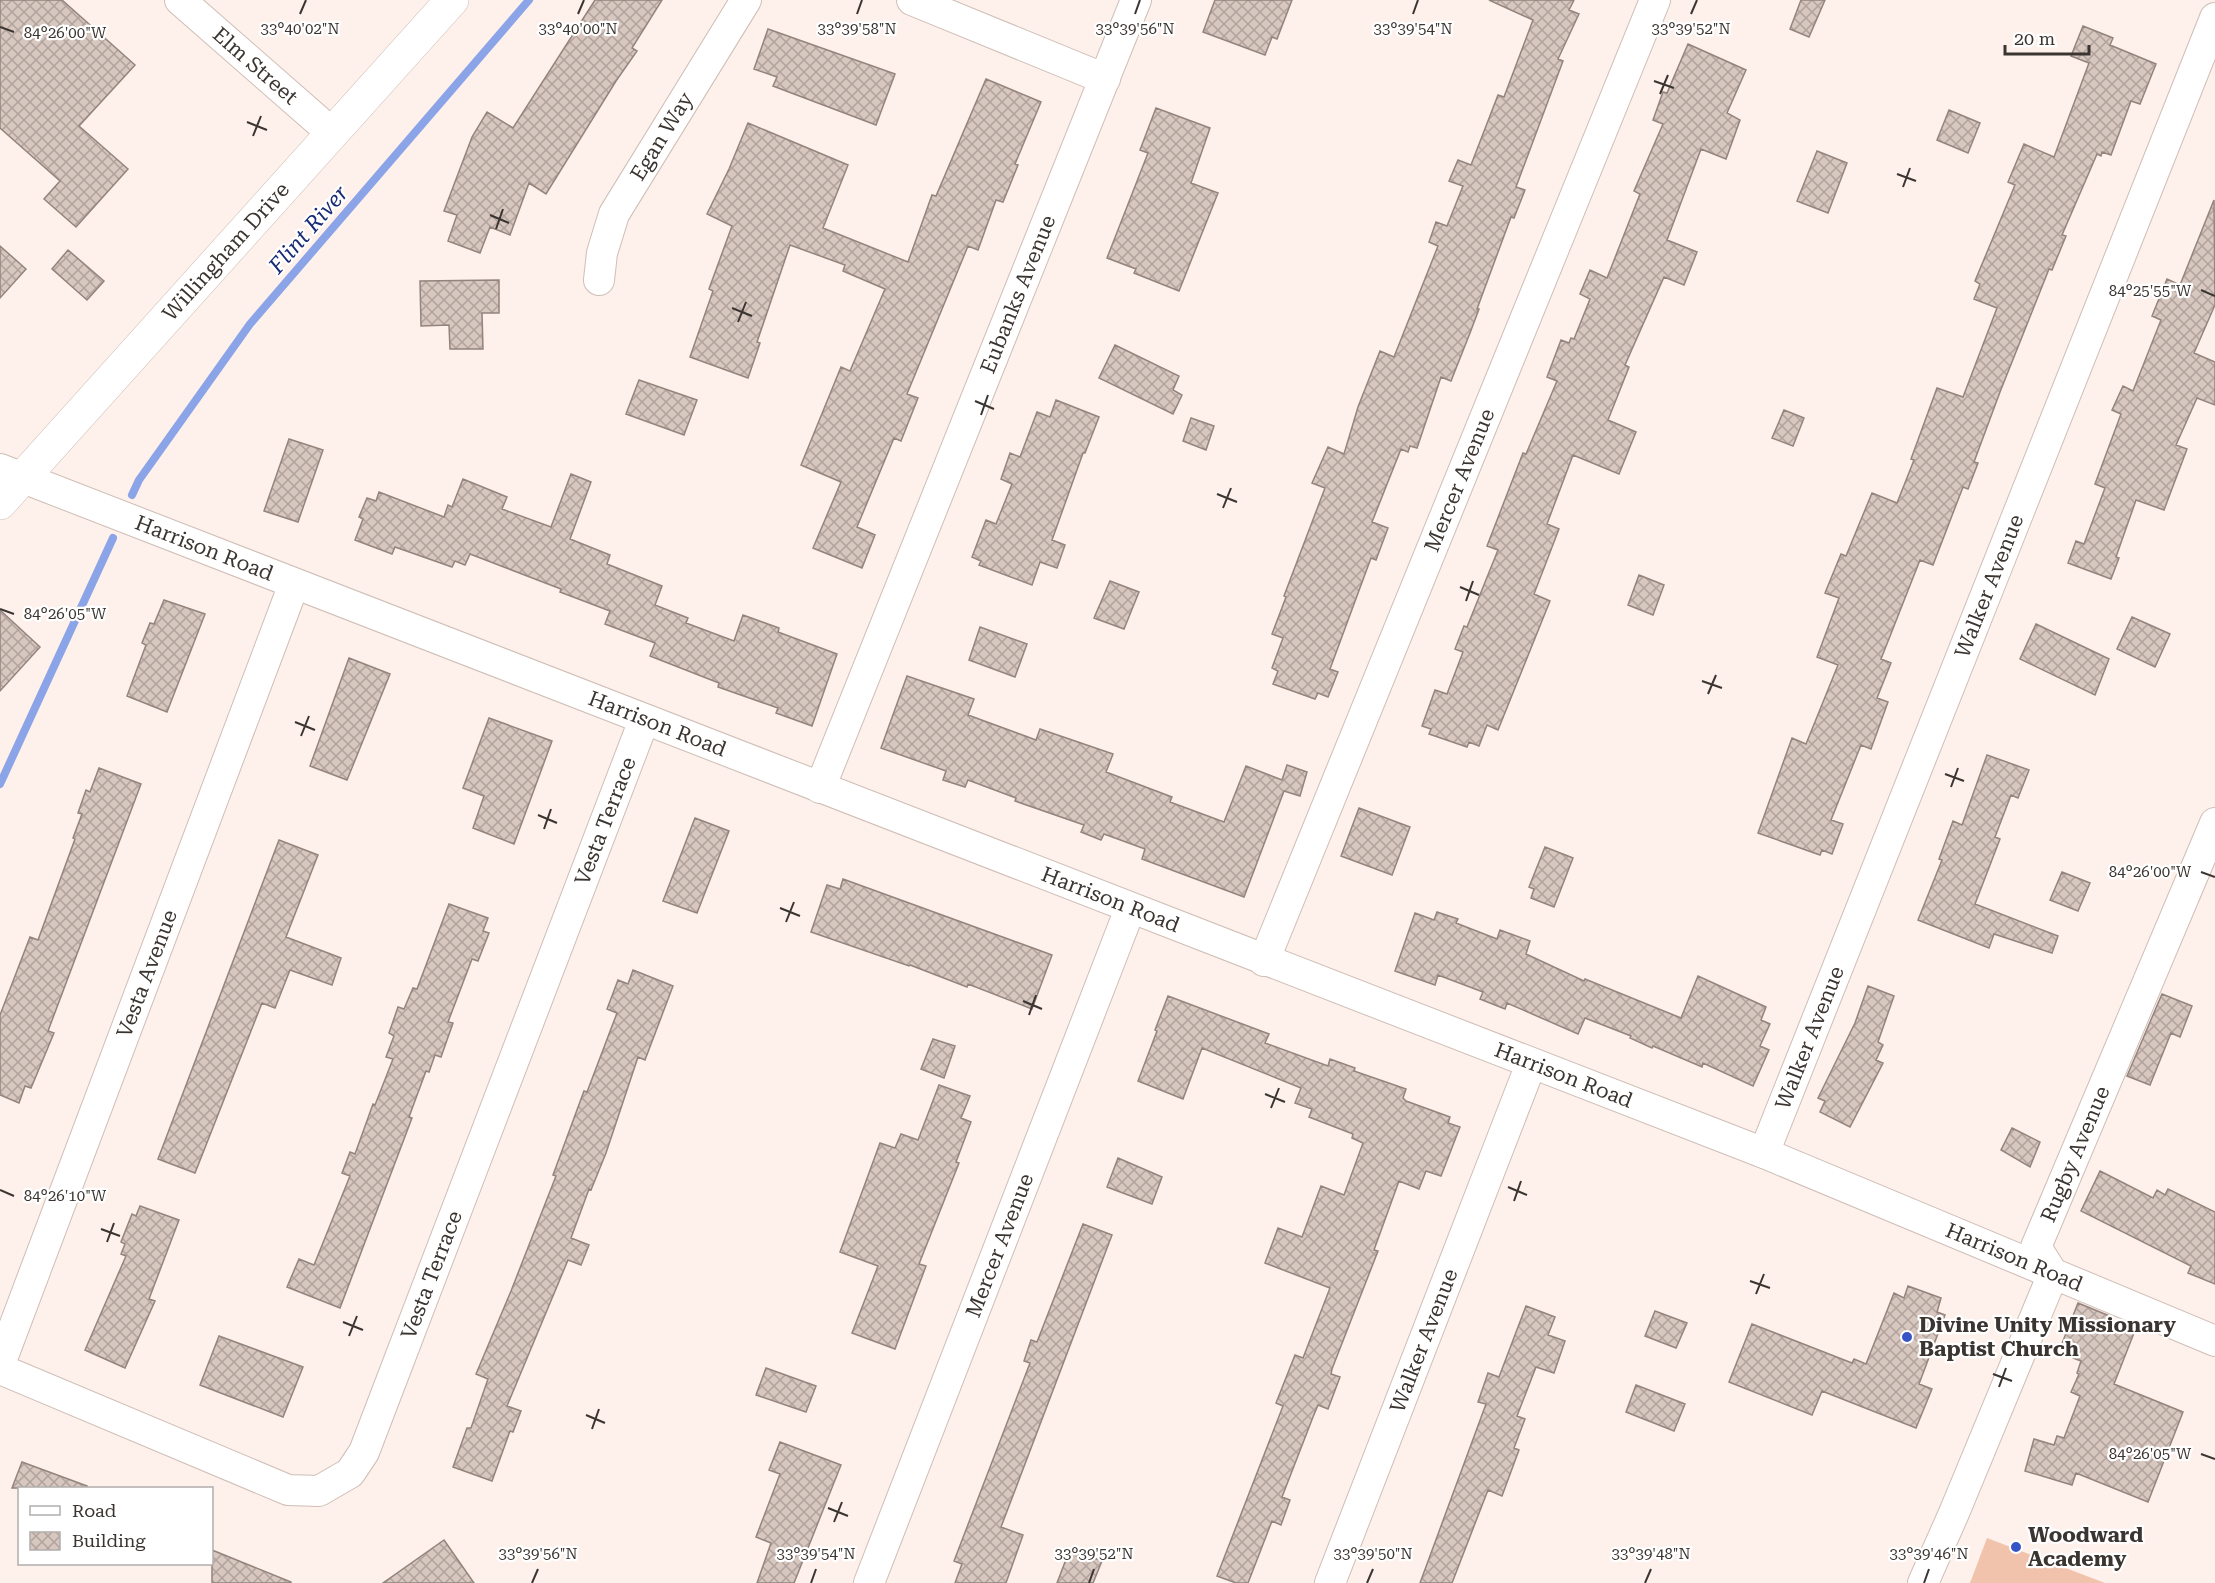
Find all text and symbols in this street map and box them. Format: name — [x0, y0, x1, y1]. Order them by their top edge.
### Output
scale bar — [2005, 18, 2089, 56]
text: 33°40'02"N — [260, 20, 340, 38]
text: 33°40'00"N — [538, 20, 618, 38]
text: 33°39'58"N — [817, 20, 897, 38]
text: 33°39'56"N — [1095, 20, 1175, 38]
text: 33°39'54"N — [1373, 20, 1453, 38]
text: 33°39'52"N — [1651, 20, 1731, 38]
street label: Elm Street — [208, 22, 303, 109]
text: 84°26'00"W — [24, 24, 107, 42]
text: 20 m — [2014, 28, 2055, 49]
street label: Egan Way — [626, 88, 698, 185]
street label: Willingham Drive — [158, 178, 294, 326]
water label: Flint River — [263, 180, 353, 279]
street label: Eubanks Avenue — [976, 212, 1060, 377]
text: 84°25'55"W — [2109, 282, 2192, 300]
street label: Mercer Avenue — [1420, 405, 1499, 555]
street label: Harrison Road — [132, 511, 277, 586]
street label: Walker Avenue — [1950, 511, 2028, 661]
text: 84°26'05"W — [24, 605, 107, 623]
street label: Harrison Road — [585, 686, 730, 762]
street label: Vesta Terrace — [570, 754, 641, 889]
street label: Harrison Road — [1038, 862, 1183, 937]
text: 84°26'00"W — [2109, 863, 2192, 881]
street label: Vesta Avenue — [112, 906, 182, 1041]
street label: Walker Avenue — [1771, 963, 1849, 1113]
street label: Harrison Road — [1491, 1038, 1636, 1113]
street label: Rugby Avenue — [2036, 1082, 2115, 1226]
street label: Mercer Avenue — [961, 1170, 1038, 1321]
text: 84°26'10"W — [24, 1187, 107, 1205]
street label: Vesta Terrace — [396, 1208, 467, 1342]
street label: Harrison Road — [1942, 1218, 2087, 1297]
street label: Walker Avenue — [1385, 1265, 1463, 1416]
place label: Divine Unity Missionary Baptist Church — [1919, 1313, 2176, 1361]
marker: Divine Unity Missionary Baptist Church — [1900, 1330, 1914, 1344]
text: 84°26'05"W — [2109, 1445, 2192, 1463]
legend — [18, 1487, 213, 1565]
text: Road — [72, 1500, 117, 1521]
place label: Woodward Academy — [2028, 1523, 2143, 1571]
text: Building — [72, 1530, 146, 1551]
marker: Woodward Academy — [2009, 1540, 2023, 1554]
text: 33°39'56"N — [498, 1545, 578, 1563]
text: 33°39'54"N — [776, 1545, 856, 1563]
text: 33°39'52"N — [1054, 1545, 1134, 1563]
text: 33°39'50"N — [1333, 1545, 1413, 1563]
text: 33°39'48"N — [1611, 1545, 1691, 1563]
text: 33°39'46"N — [1889, 1545, 1969, 1563]

